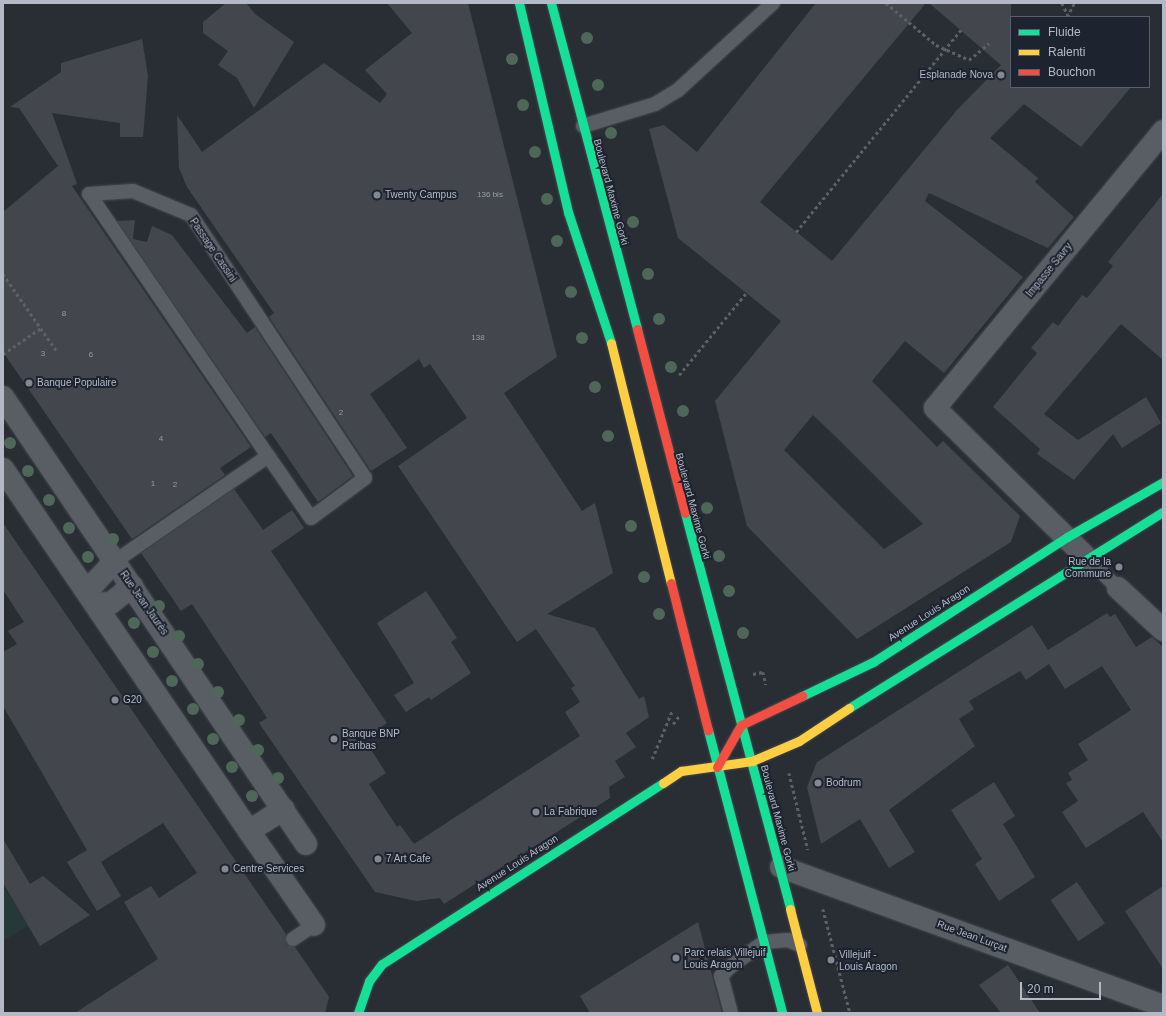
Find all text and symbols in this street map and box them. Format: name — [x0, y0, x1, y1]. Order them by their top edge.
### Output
legend — [1010, 16, 1150, 88]
text: Fluide — [1048, 25, 1081, 39]
text: Ralenti — [1048, 45, 1085, 59]
text: Bouchon — [1048, 65, 1095, 79]
place label: Esplanade Nova — [920, 69, 993, 81]
marker: Esplanade Nova — [996, 70, 1006, 80]
street label: Boulevard Maxime Gorki — [591, 138, 631, 246]
place label: Twenty Campus — [385, 189, 457, 201]
marker: Twenty Campus — [372, 190, 382, 200]
house number: 136 bis — [477, 190, 503, 200]
street label: Passage Cassini — [187, 216, 239, 284]
street label: Impasse Savry — [1024, 241, 1074, 299]
house number: 8 — [62, 309, 66, 319]
house number: 138 — [471, 333, 485, 343]
house number: 3 — [41, 349, 45, 359]
house number: 6 — [89, 350, 93, 360]
place label: Banque Populaire — [37, 377, 117, 389]
marker: Banque Populaire — [24, 378, 34, 388]
house number: 2 — [339, 408, 343, 418]
house number: 4 — [159, 434, 163, 444]
street label: Boulevard Maxime Gorki — [673, 452, 713, 560]
house number: 1 — [151, 479, 155, 489]
house number: 2 — [173, 480, 177, 490]
place label: Rue de la Commune — [1065, 555, 1111, 578]
marker: Rue de la Commune — [1114, 562, 1124, 572]
street label: Rue Jean Jaurès — [117, 569, 171, 637]
street label: Avenue Louis Aragon — [886, 582, 972, 644]
place label: G20 — [123, 694, 142, 706]
marker: G20 — [110, 695, 120, 705]
place label: Banque BNP Paribas — [342, 727, 400, 750]
marker: Banque BNP Paribas — [329, 734, 339, 744]
street label: Boulevard Maxime Gorki — [758, 764, 798, 872]
place label: Bodrum — [826, 777, 861, 789]
marker: Bodrum — [813, 778, 823, 788]
place label: La Fabrique — [544, 806, 597, 818]
marker: La Fabrique — [531, 807, 541, 817]
street label: Avenue Louis Aragon — [474, 832, 560, 894]
place label: 7 Art Cafe — [386, 853, 431, 865]
marker: 7 Art Cafe — [373, 854, 383, 864]
place label: Centre Services — [233, 863, 304, 875]
marker: Centre Services — [220, 864, 230, 874]
street label: Rue Jean Lurçat — [935, 918, 1009, 954]
place label: Parc relais Villejuif Louis Aragon — [684, 946, 766, 970]
place label: Villejuif - Louis Aragon — [839, 948, 898, 972]
marker: Parc relais Villejuif Louis Aragon — [671, 953, 681, 963]
marker: Villejuif - Louis Aragon — [826, 955, 836, 965]
scale bar — [1022, 974, 1103, 1000]
text: 20 m — [1027, 982, 1054, 996]

